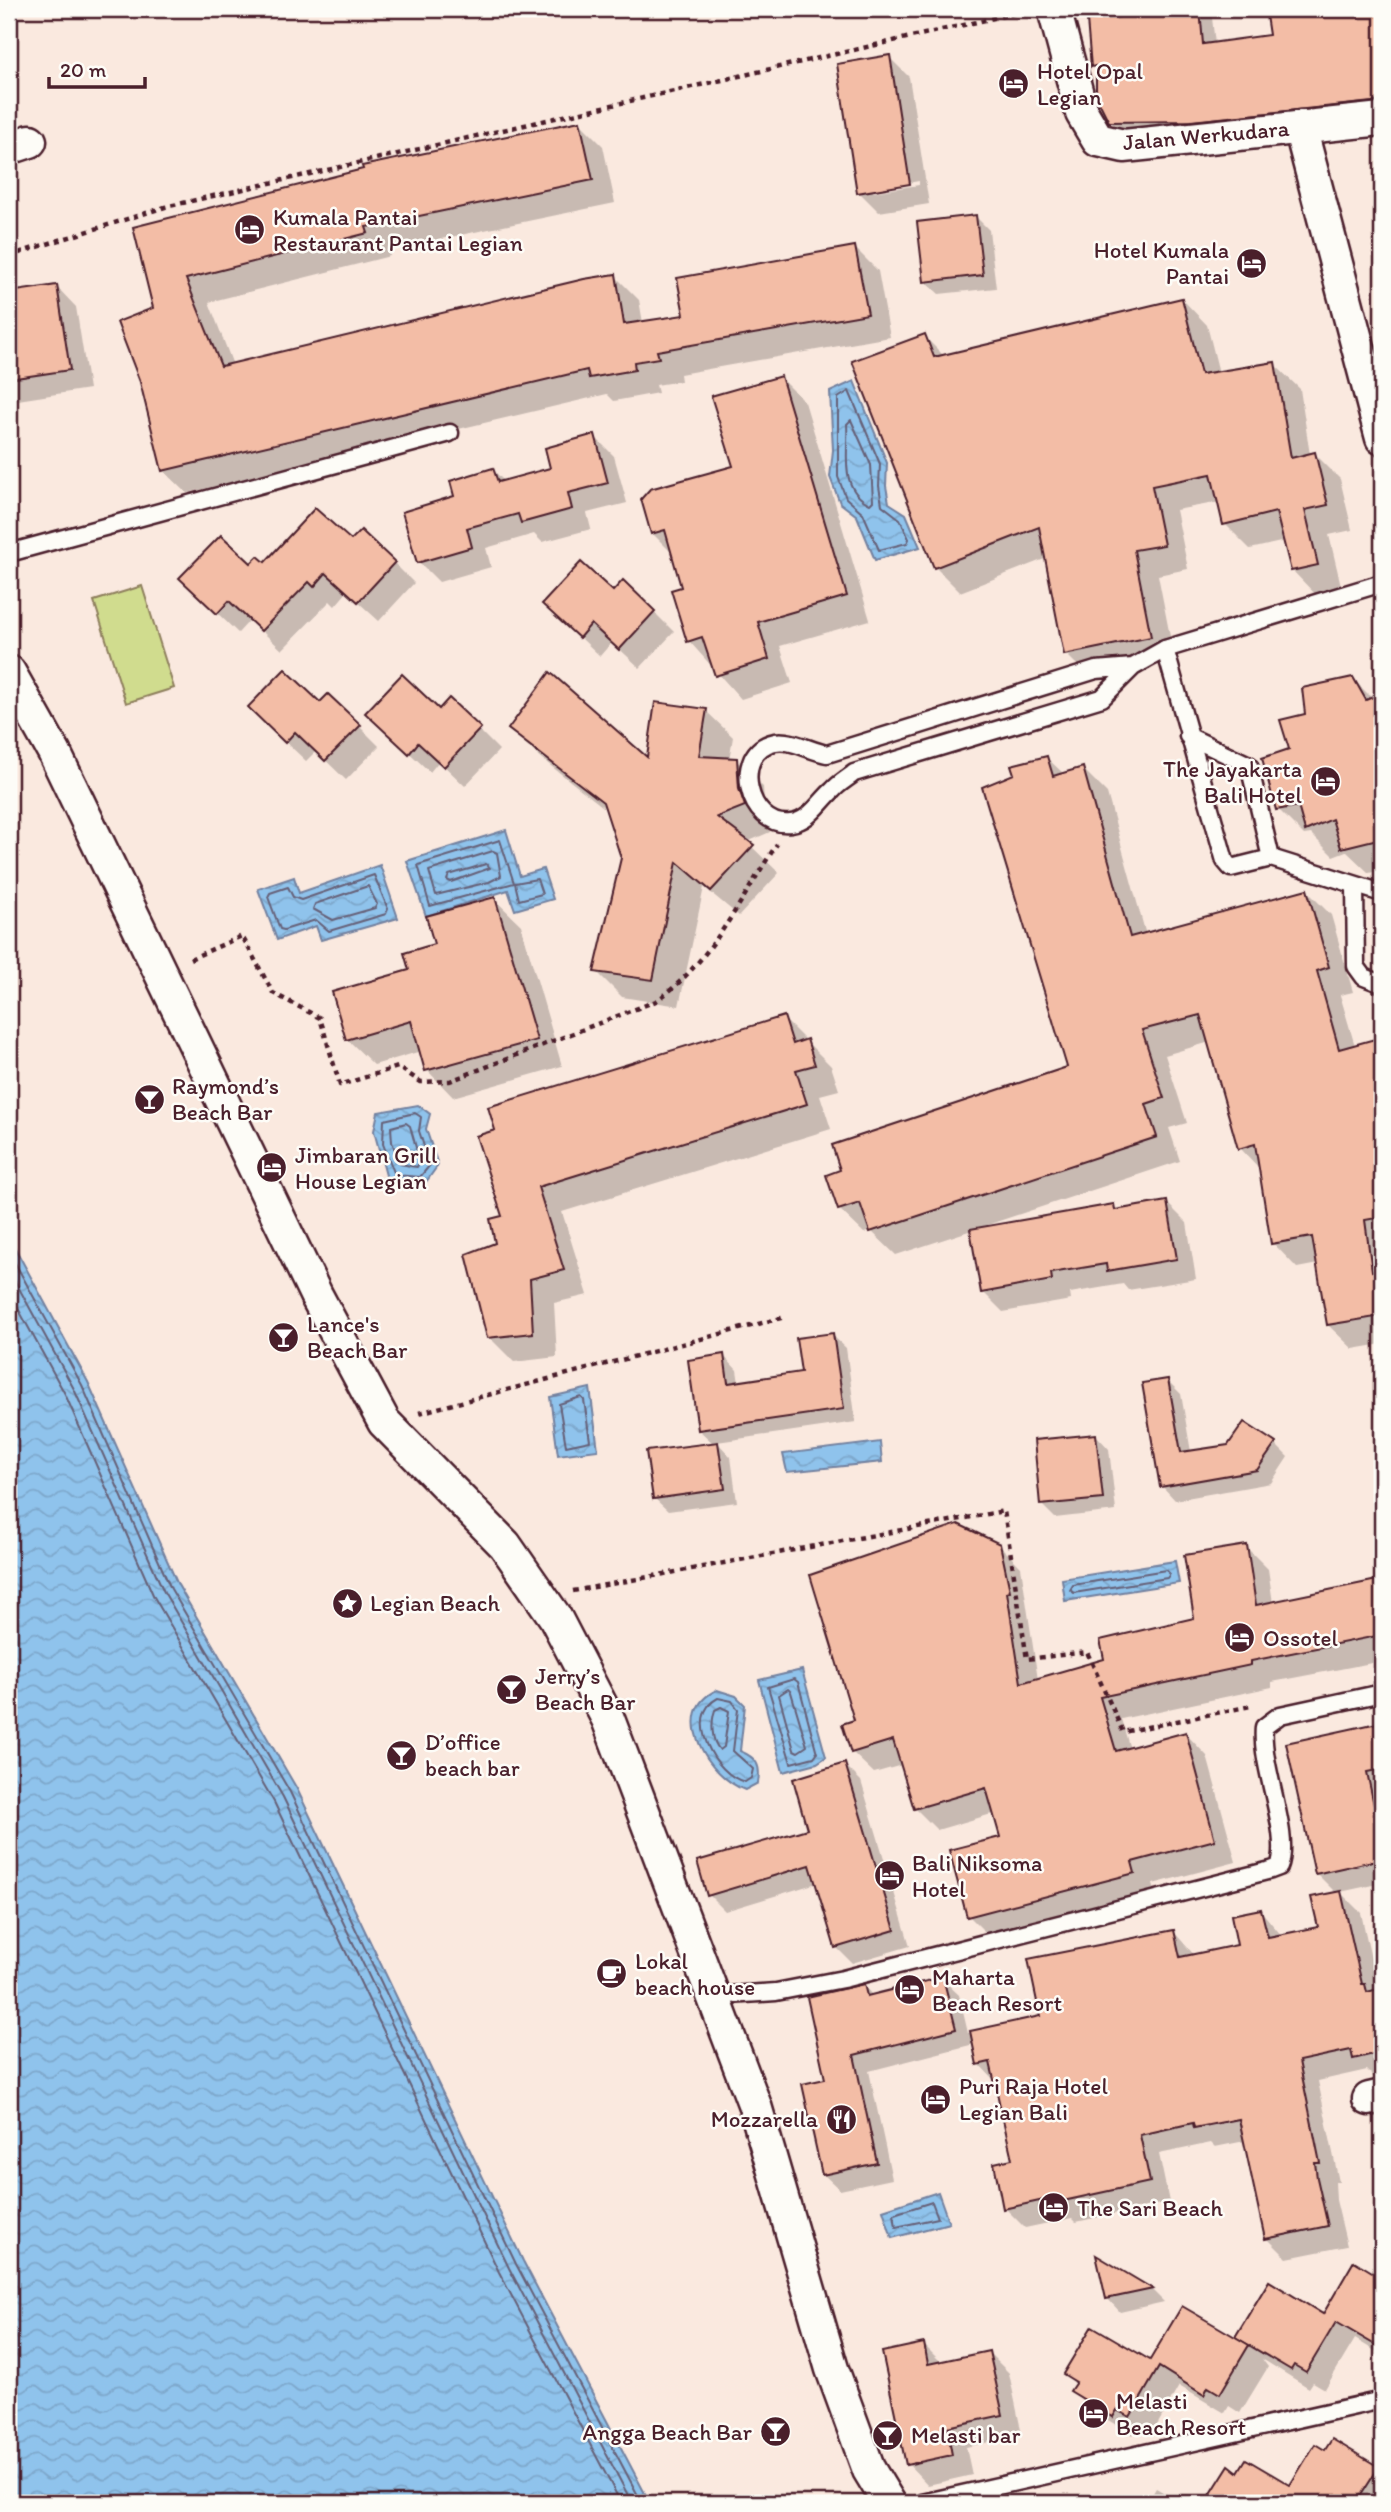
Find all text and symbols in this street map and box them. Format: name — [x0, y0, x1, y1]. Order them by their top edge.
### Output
scale bar — [49, 46, 145, 90]
text: 20 m — [60, 57, 107, 82]
place label: Hotel Opal Legian — [1037, 57, 1144, 111]
hotel icon: Hotel Opal Legian — [997, 67, 1031, 101]
street label: Jalan Werkudara — [1122, 114, 1291, 156]
place label: Kumala Pantai Restaurant Pantai Legian — [273, 203, 523, 257]
hotel icon: Kumala Pantai Restaurant Pantai Legian — [233, 213, 267, 247]
place label: Hotel Kumala Pantai — [1094, 236, 1229, 290]
hotel icon: Hotel Kumala Pantai — [1235, 246, 1269, 280]
place label: The Jayakarta Bali Hotel — [1163, 755, 1302, 809]
hotel icon: The Jayakarta Bali Hotel — [1308, 765, 1342, 799]
place label: Raymond’s Beach Bar — [172, 1072, 279, 1126]
bar icon: Raymond’s Beach Bar — [132, 1082, 166, 1116]
place label: Jimbaran Grill House Legian — [295, 1141, 438, 1195]
hotel icon: Jimbaran Grill House Legian — [255, 1151, 289, 1185]
place label: Lance's Beach Bar — [307, 1310, 407, 1364]
bar icon: Lance's Beach Bar — [267, 1320, 301, 1354]
place icon: Legian Beach — [330, 1586, 364, 1620]
place label: Legian Beach — [370, 1589, 501, 1617]
hotel icon: Ossotel — [1223, 1621, 1257, 1655]
place label: Ossotel — [1263, 1624, 1338, 1652]
place label: Jerry’s Beach Bar — [535, 1662, 635, 1716]
bar icon: Jerry’s Beach Bar — [495, 1672, 529, 1706]
place label: D’office beach bar — [425, 1728, 520, 1782]
bar icon: D’office beach bar — [385, 1738, 419, 1772]
place label: Bali Niksoma Hotel — [912, 1849, 1042, 1903]
hotel icon: Bali Niksoma Hotel — [872, 1859, 906, 1893]
place label: Lokal beach house — [635, 1947, 755, 2001]
cafe icon: Lokal beach house — [595, 1957, 629, 1991]
place label: Maharta Beach Resort — [932, 1963, 1062, 2017]
hotel icon: Maharta Beach Resort — [892, 1973, 926, 2007]
place label: Puri Raja Hotel Legian Bali — [959, 2072, 1108, 2126]
hotel icon: Puri Raja Hotel Legian Bali — [919, 2082, 953, 2116]
restaurant icon: Mozzarella — [824, 2102, 858, 2136]
place label: Mozzarella — [711, 2105, 818, 2133]
hotel icon: The Sari Beach — [1037, 2191, 1071, 2225]
place label: The Sari Beach — [1077, 2194, 1223, 2222]
place label: Melasti Beach Resort — [1116, 2387, 1246, 2441]
hotel icon: Melasti Beach Resort — [1076, 2397, 1110, 2431]
bar icon: Angga Beach Bar — [758, 2415, 792, 2449]
place label: Angga Beach Bar — [583, 2418, 752, 2446]
bar icon: Melasti bar — [871, 2418, 905, 2452]
place label: Melasti bar — [911, 2421, 1021, 2449]

